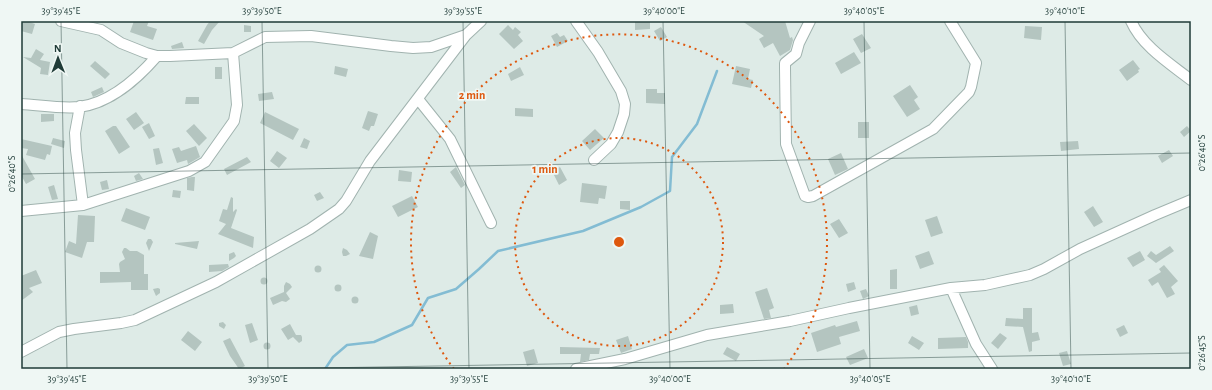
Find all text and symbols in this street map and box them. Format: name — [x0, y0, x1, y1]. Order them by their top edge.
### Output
text: 39°39'45"E — [42, 6, 81, 16]
text: 39°39'50"E — [242, 6, 282, 16]
text: 39°39'55"E — [444, 6, 482, 16]
text: 39°40'00"E — [643, 6, 685, 16]
text: 39°40'05"E — [844, 6, 884, 16]
text: 39°40'10"E — [1045, 6, 1085, 16]
north arrow — [38, 38, 78, 78]
text: N — [54, 43, 62, 54]
text: 2 min — [459, 89, 485, 101]
text: 0°26'40"S — [1197, 134, 1207, 171]
text: 0°26'40"S — [7, 155, 17, 192]
text: 1 min — [532, 163, 558, 175]
centre of rings — [612, 235, 626, 249]
text: 0°26'45"S — [1197, 335, 1207, 371]
text: 39°39'45"E — [48, 374, 87, 384]
text: 39°39'50"E — [248, 374, 288, 384]
text: 39°39'55"E — [450, 374, 488, 384]
text: 39°40'00"E — [649, 374, 691, 384]
text: 39°40'05"E — [850, 374, 890, 384]
text: 39°40'10"E — [1051, 374, 1091, 384]

